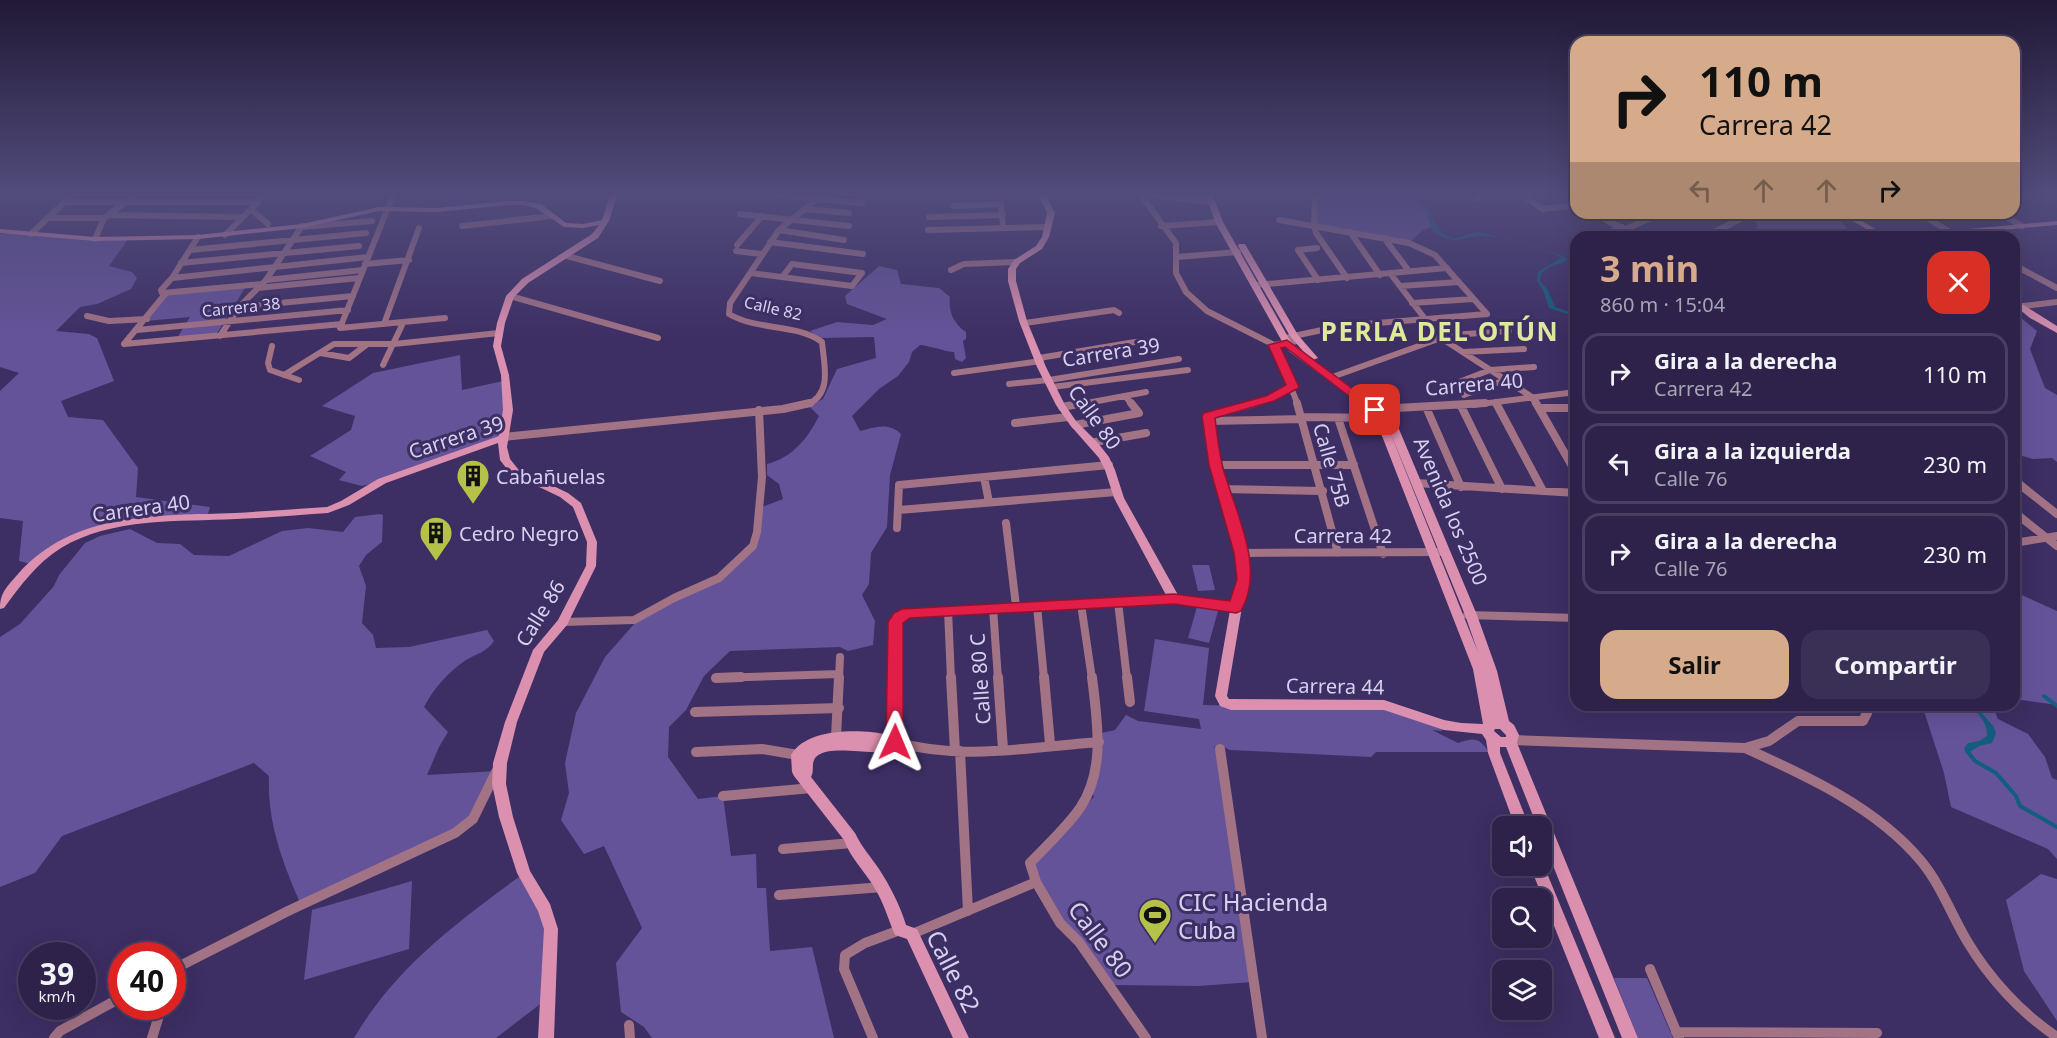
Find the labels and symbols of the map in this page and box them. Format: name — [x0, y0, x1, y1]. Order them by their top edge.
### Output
street label: Calle 82 — [742, 291, 804, 325]
street label: Carrera 38 — [201, 292, 281, 322]
district label: PERLA DEL OTÚN — [1321, 313, 1559, 349]
street label: Carrera 39 — [1060, 331, 1162, 373]
street label: Carrera 40 — [1424, 366, 1524, 402]
street label: Calle 80 — [1062, 379, 1128, 455]
pin — [1349, 384, 1400, 435]
street label: Carrera 39 — [405, 409, 507, 465]
street label: Calle 75B — [1307, 420, 1357, 510]
street label: Avenida los 2500 — [1408, 433, 1494, 589]
building icon: Cabañuelas — [455, 458, 491, 505]
place label: Cabañuelas — [496, 463, 605, 490]
street label: Carrera 40 — [90, 488, 192, 528]
building icon: Cedro Negro — [418, 515, 454, 562]
place label: Cedro Negro — [459, 520, 579, 547]
street label: Carrera 42 — [1294, 522, 1392, 549]
street label: Calle 86 — [509, 575, 571, 651]
street label: Calle 80 C — [963, 632, 997, 726]
street label: Carrera 44 — [1286, 672, 1385, 700]
position arrow — [863, 710, 927, 774]
place label: CIC Hacienda Cuba — [1178, 885, 1328, 946]
street label: Calle 80 — [1061, 894, 1141, 984]
sports icon: CIC Hacienda Cuba — [1137, 897, 1173, 944]
street label: Calle 82 — [919, 924, 989, 1018]
speed limit sign: 40 — [108, 942, 186, 1020]

